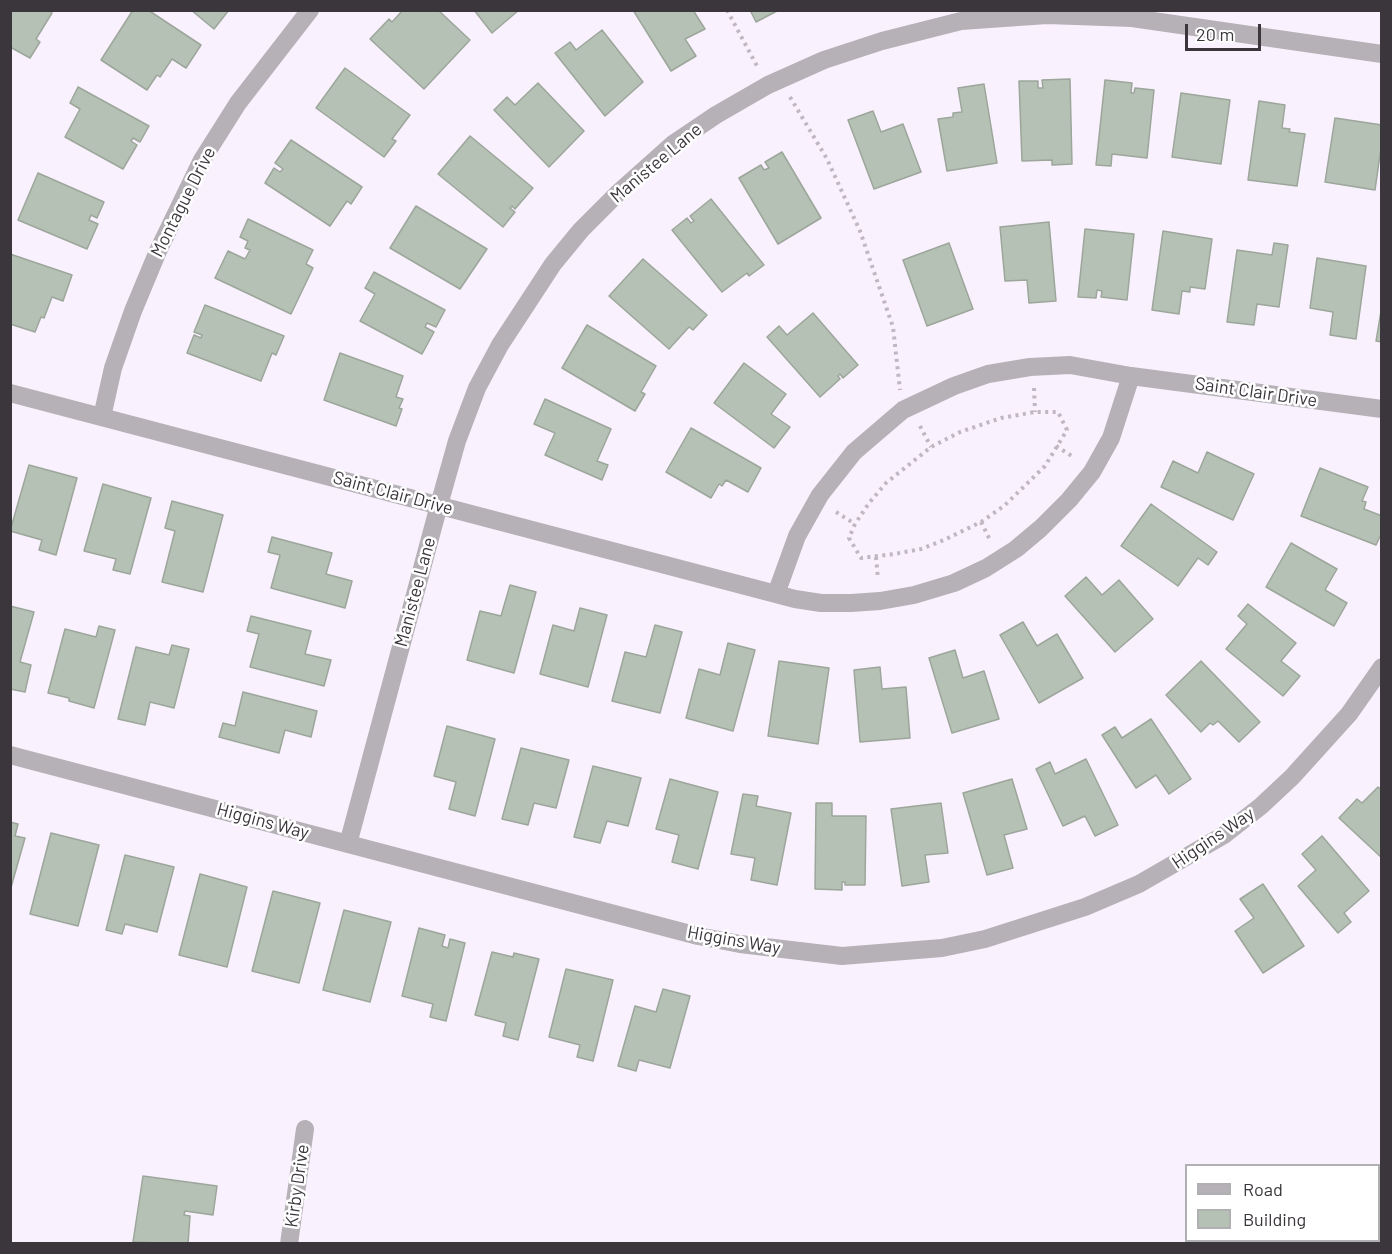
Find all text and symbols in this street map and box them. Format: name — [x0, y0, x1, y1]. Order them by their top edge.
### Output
scale bar — [1188, 12, 1264, 50]
text: 20 m — [1196, 23, 1234, 45]
street label: Manistee Lane — [606, 119, 706, 207]
street label: Montague Drive — [146, 143, 220, 261]
street label: Saint Clair Drive — [1193, 373, 1319, 411]
street label: Saint Clair Drive — [331, 467, 455, 519]
street label: Manistee Lane — [390, 535, 440, 649]
street label: Higgins Way — [215, 798, 311, 844]
street label: Higgins Way — [1168, 803, 1258, 873]
street label: Higgins Way — [686, 921, 782, 959]
street label: Kirby Drive — [280, 1143, 314, 1229]
legend — [1185, 1164, 1380, 1242]
text: Road — [1243, 1178, 1283, 1200]
text: Building — [1243, 1208, 1306, 1230]

